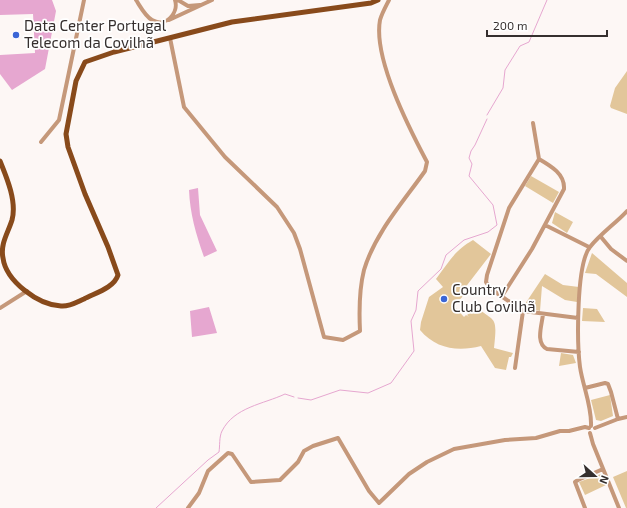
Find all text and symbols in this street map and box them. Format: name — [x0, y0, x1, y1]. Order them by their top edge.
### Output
scale bar — [487, 12, 607, 38]
place label: Data Center Portugal Telecom da Covilhã — [24, 16, 167, 51]
text: 200 m — [493, 18, 527, 32]
marker: Data Center Portugal Telecom da Covilhã — [11, 30, 21, 40]
place label: Country Club Covilhã — [452, 280, 536, 315]
marker: Country Club Covilhã — [439, 294, 449, 304]
north arrow — [575, 456, 615, 496]
text: N — [597, 474, 612, 486]

